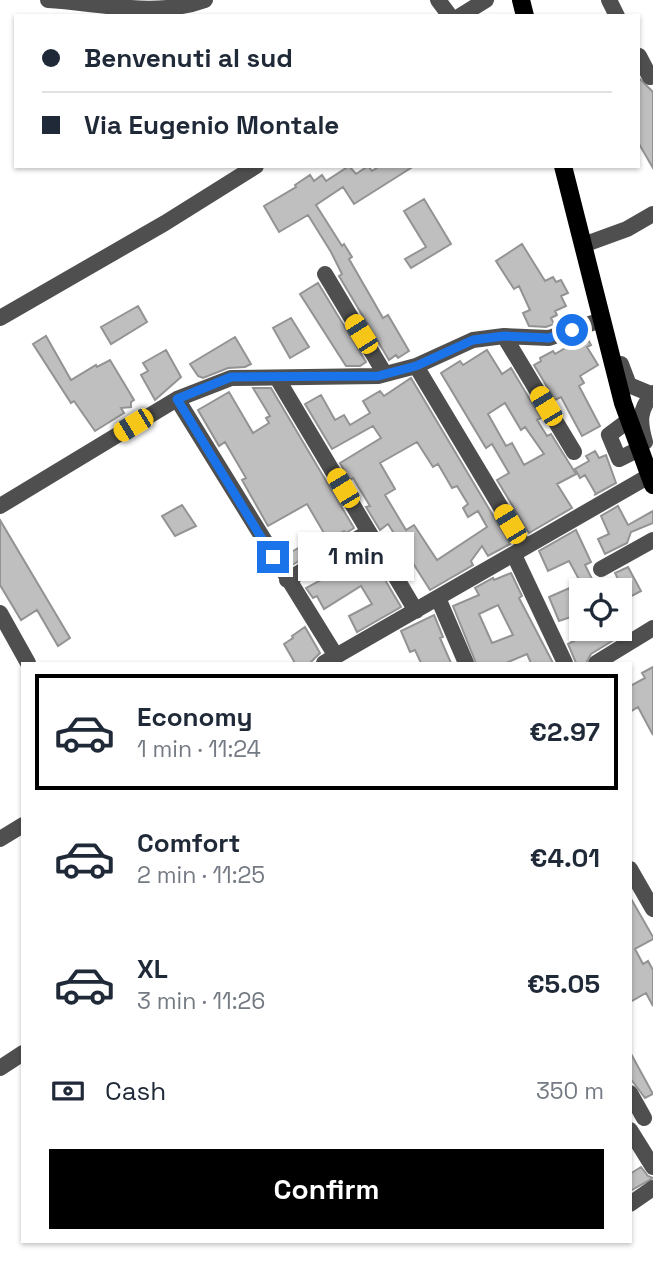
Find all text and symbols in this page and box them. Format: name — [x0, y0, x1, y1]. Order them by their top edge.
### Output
text: Benvenuti al sud — [84, 41, 293, 75]
text: Via Eugenio Montale — [84, 108, 339, 142]
car — [341, 311, 382, 357]
route start — [556, 314, 588, 346]
car — [527, 383, 566, 429]
car — [110, 405, 157, 445]
car — [324, 465, 363, 511]
car — [491, 501, 530, 547]
callout: 1 min — [298, 532, 413, 582]
route end — [257, 541, 289, 573]
text: 1 min — [328, 541, 384, 571]
map controls — [569, 578, 632, 641]
button: locate — [569, 578, 632, 641]
text: Economy — [137, 700, 253, 734]
icon: car — [53, 701, 116, 764]
text: €2.97 — [529, 715, 600, 749]
text: 1 min · 11:24 — [137, 734, 261, 764]
text: Comfort — [137, 826, 240, 860]
icon: car — [53, 827, 116, 890]
text: €4.01 — [530, 841, 600, 875]
text: 2 min · 11:25 — [137, 860, 265, 890]
text: XL — [137, 952, 168, 986]
icon: car — [53, 953, 116, 1016]
text: €5.05 — [527, 967, 600, 1001]
text: 3 min · 11:26 — [137, 986, 265, 1016]
icon: cash — [49, 1072, 87, 1110]
text: Cash — [105, 1074, 166, 1108]
text: 350 m — [536, 1076, 604, 1106]
button: Confirm — [49, 1149, 604, 1229]

